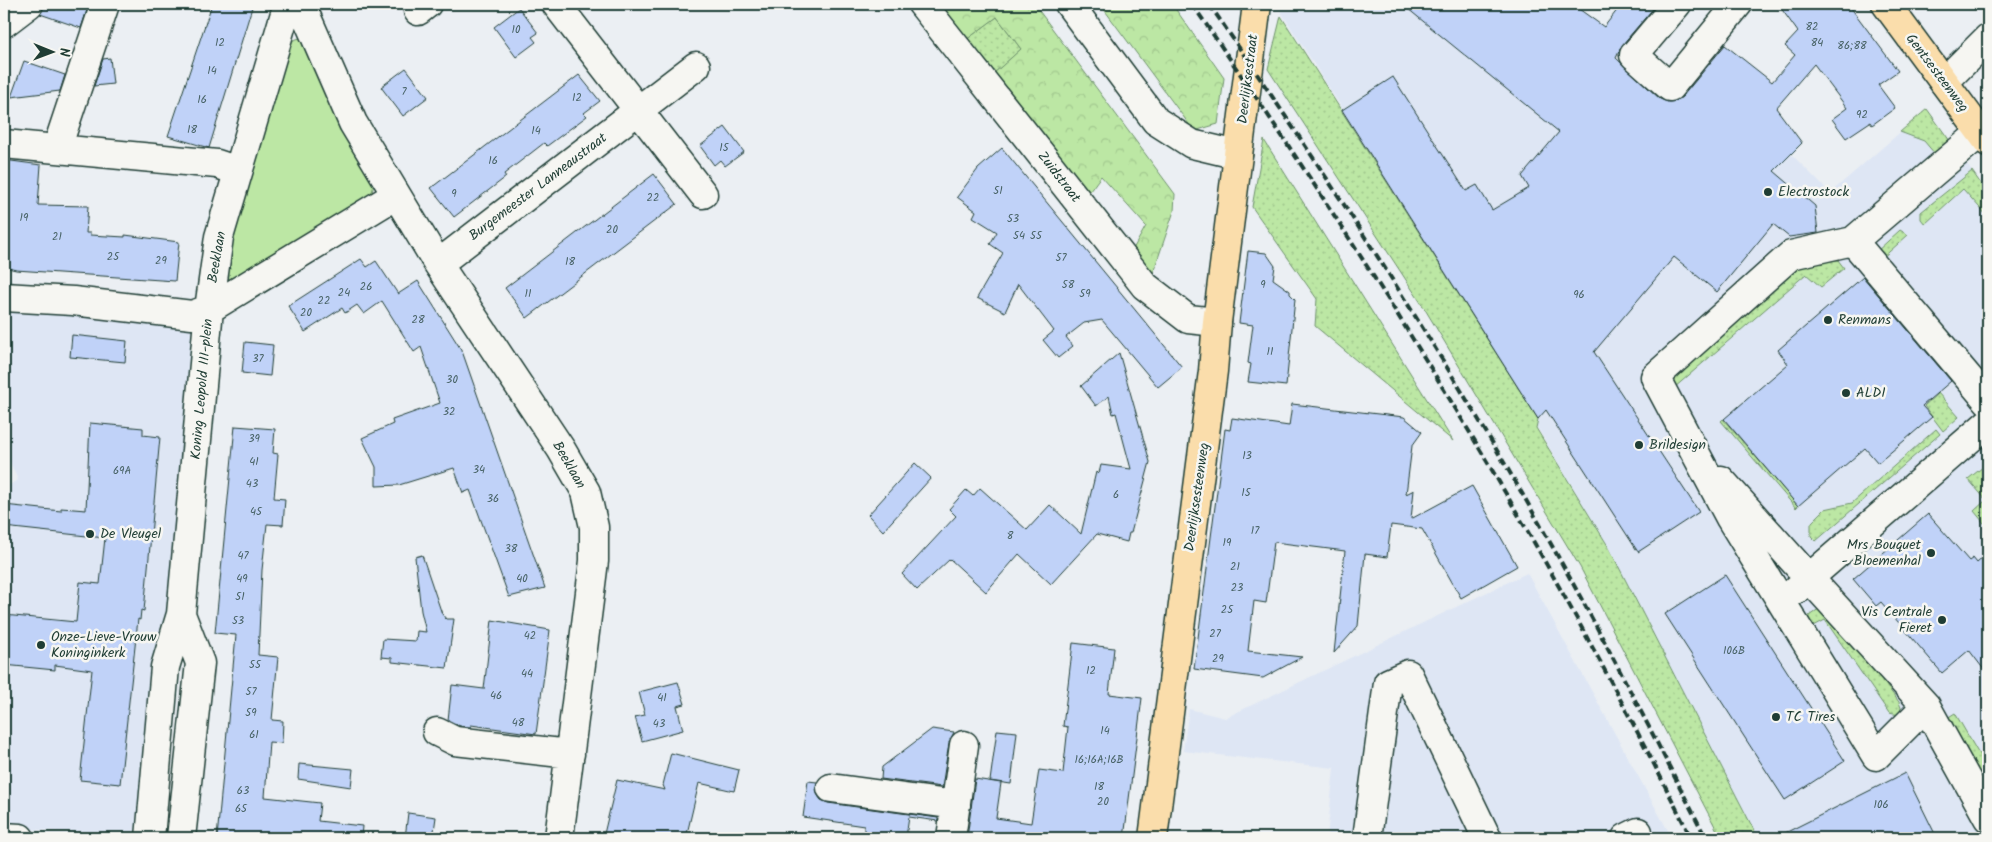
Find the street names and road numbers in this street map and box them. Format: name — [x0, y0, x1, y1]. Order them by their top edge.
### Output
street label: Gentsesteenweg — [1900, 29, 1974, 117]
street label: Deerlijksestraat — [1232, 32, 1264, 125]
street label: Burgemeester Lanneaustraat — [464, 127, 612, 246]
street label: Zuidstraat — [1032, 146, 1087, 208]
street label: Beeklaan — [202, 229, 232, 285]
street label: Koning Leopold III-plein — [185, 318, 219, 460]
street label: Beeklaan — [546, 437, 592, 493]
street label: Deerlijksesteenweg — [1179, 441, 1215, 553]

